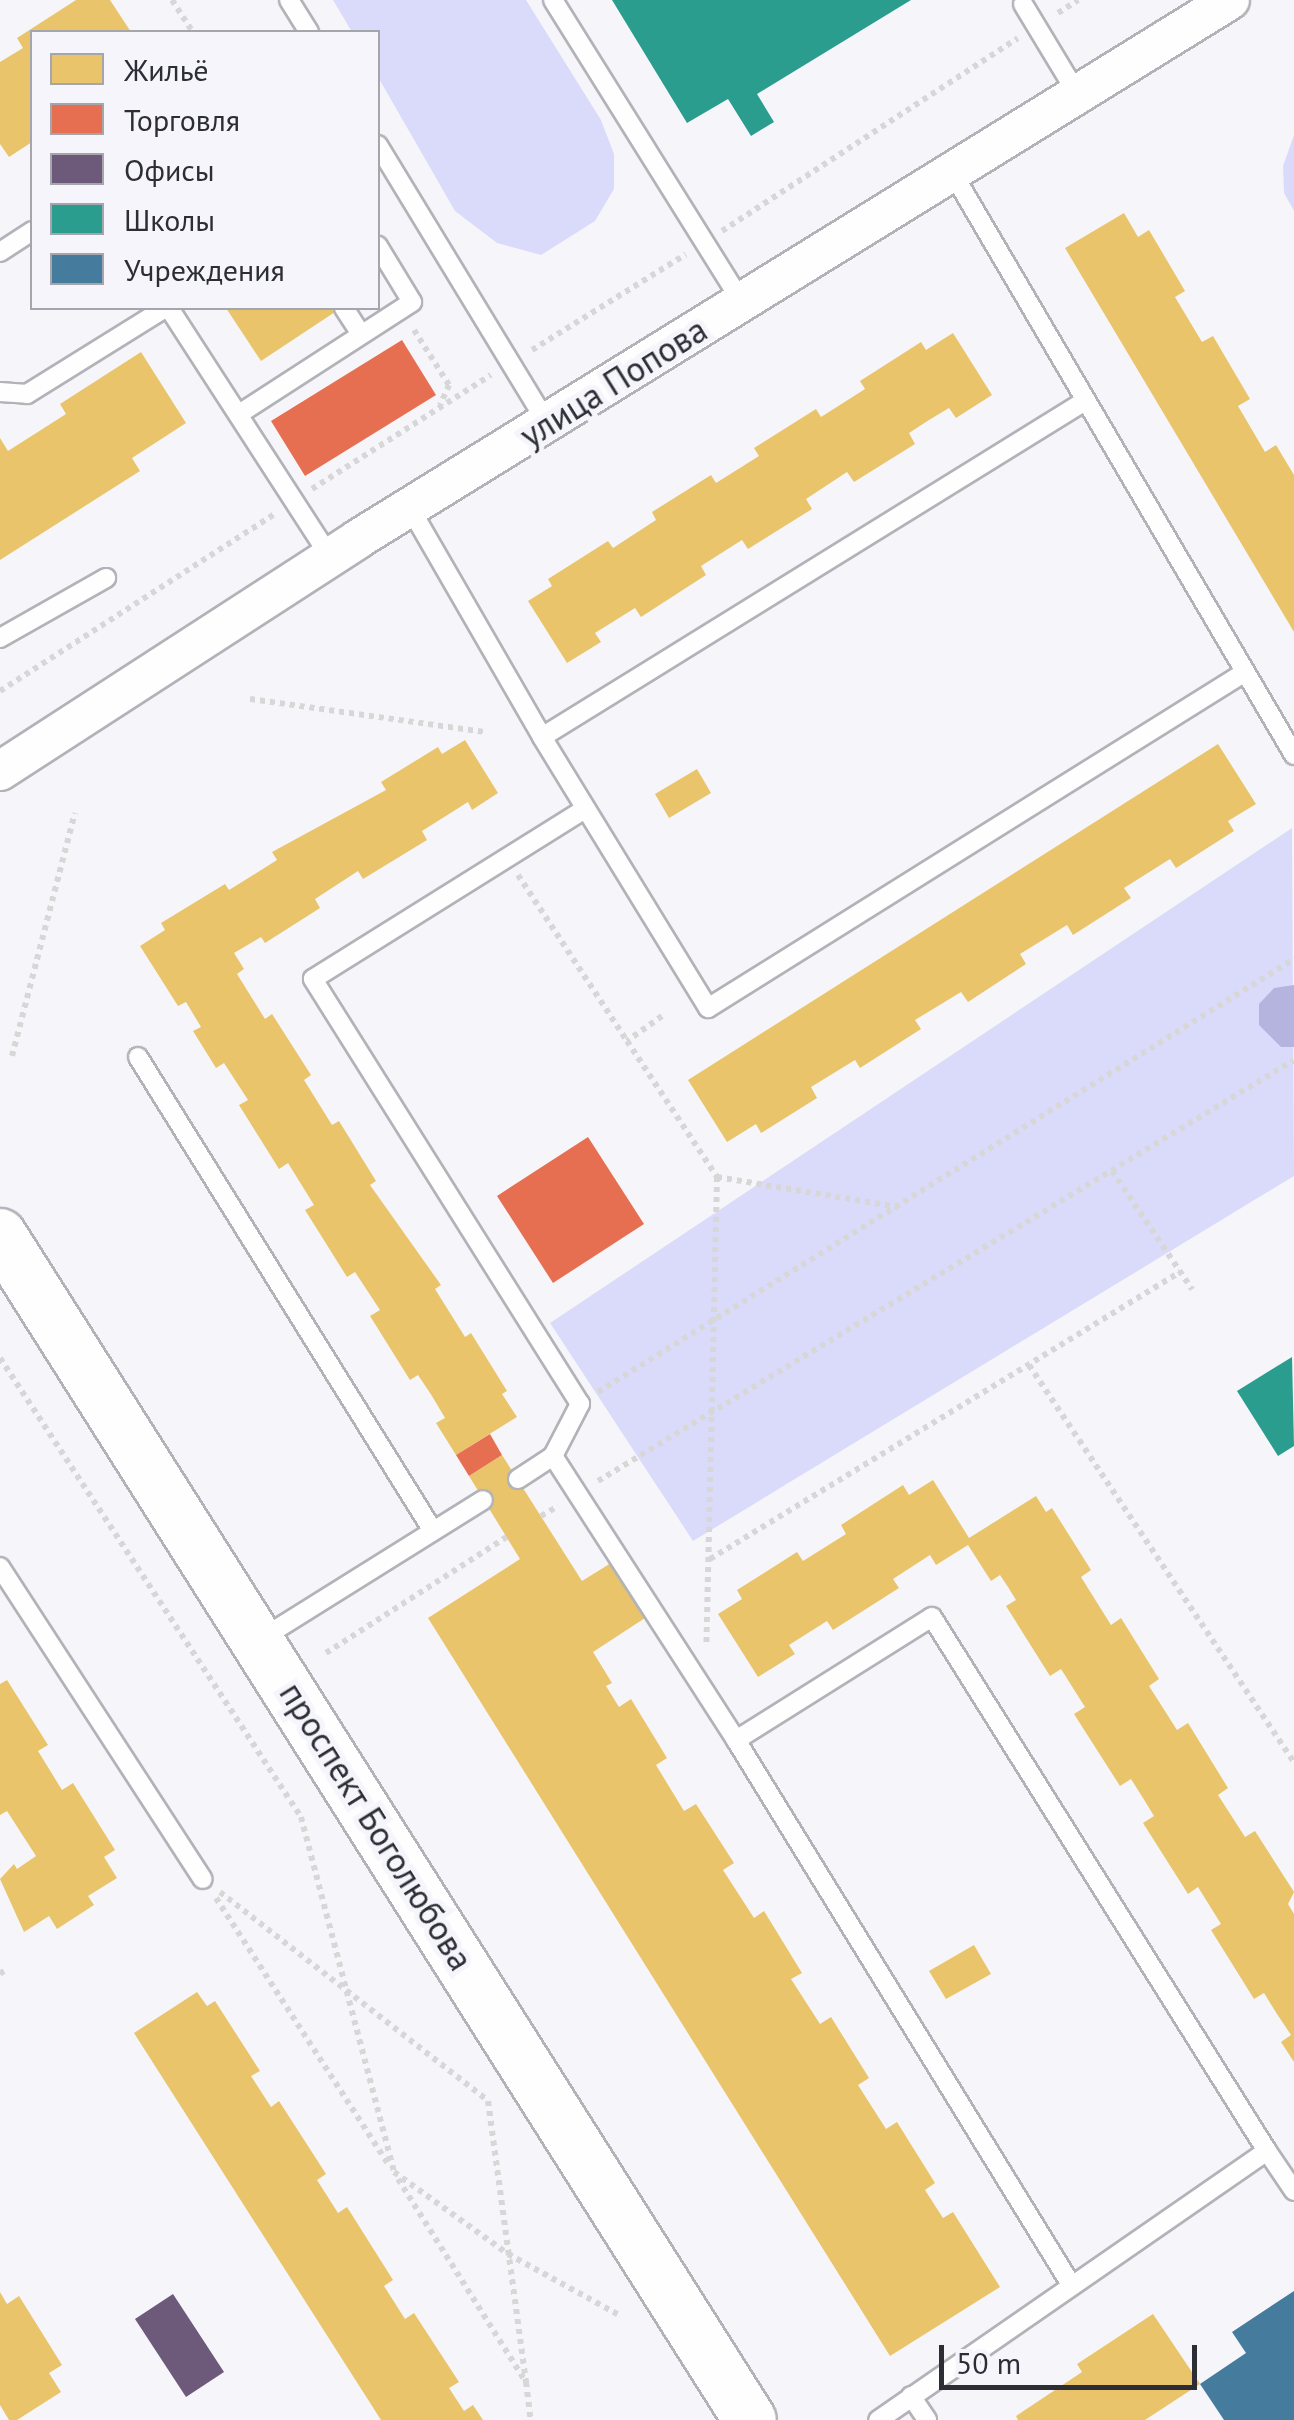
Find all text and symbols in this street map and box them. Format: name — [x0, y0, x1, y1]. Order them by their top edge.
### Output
legend — [30, 30, 380, 310]
text: Жильё — [124, 50, 208, 89]
text: Торговля — [124, 100, 240, 139]
text: Офисы — [124, 150, 215, 189]
text: Школы — [124, 200, 215, 239]
text: Учреждения — [124, 250, 285, 289]
street label: улица Попова — [512, 308, 714, 456]
street label: проспект Боголюбова — [271, 1674, 483, 1978]
scale bar — [944, 2325, 1202, 2387]
text: 50 m — [956, 2343, 1021, 2382]

